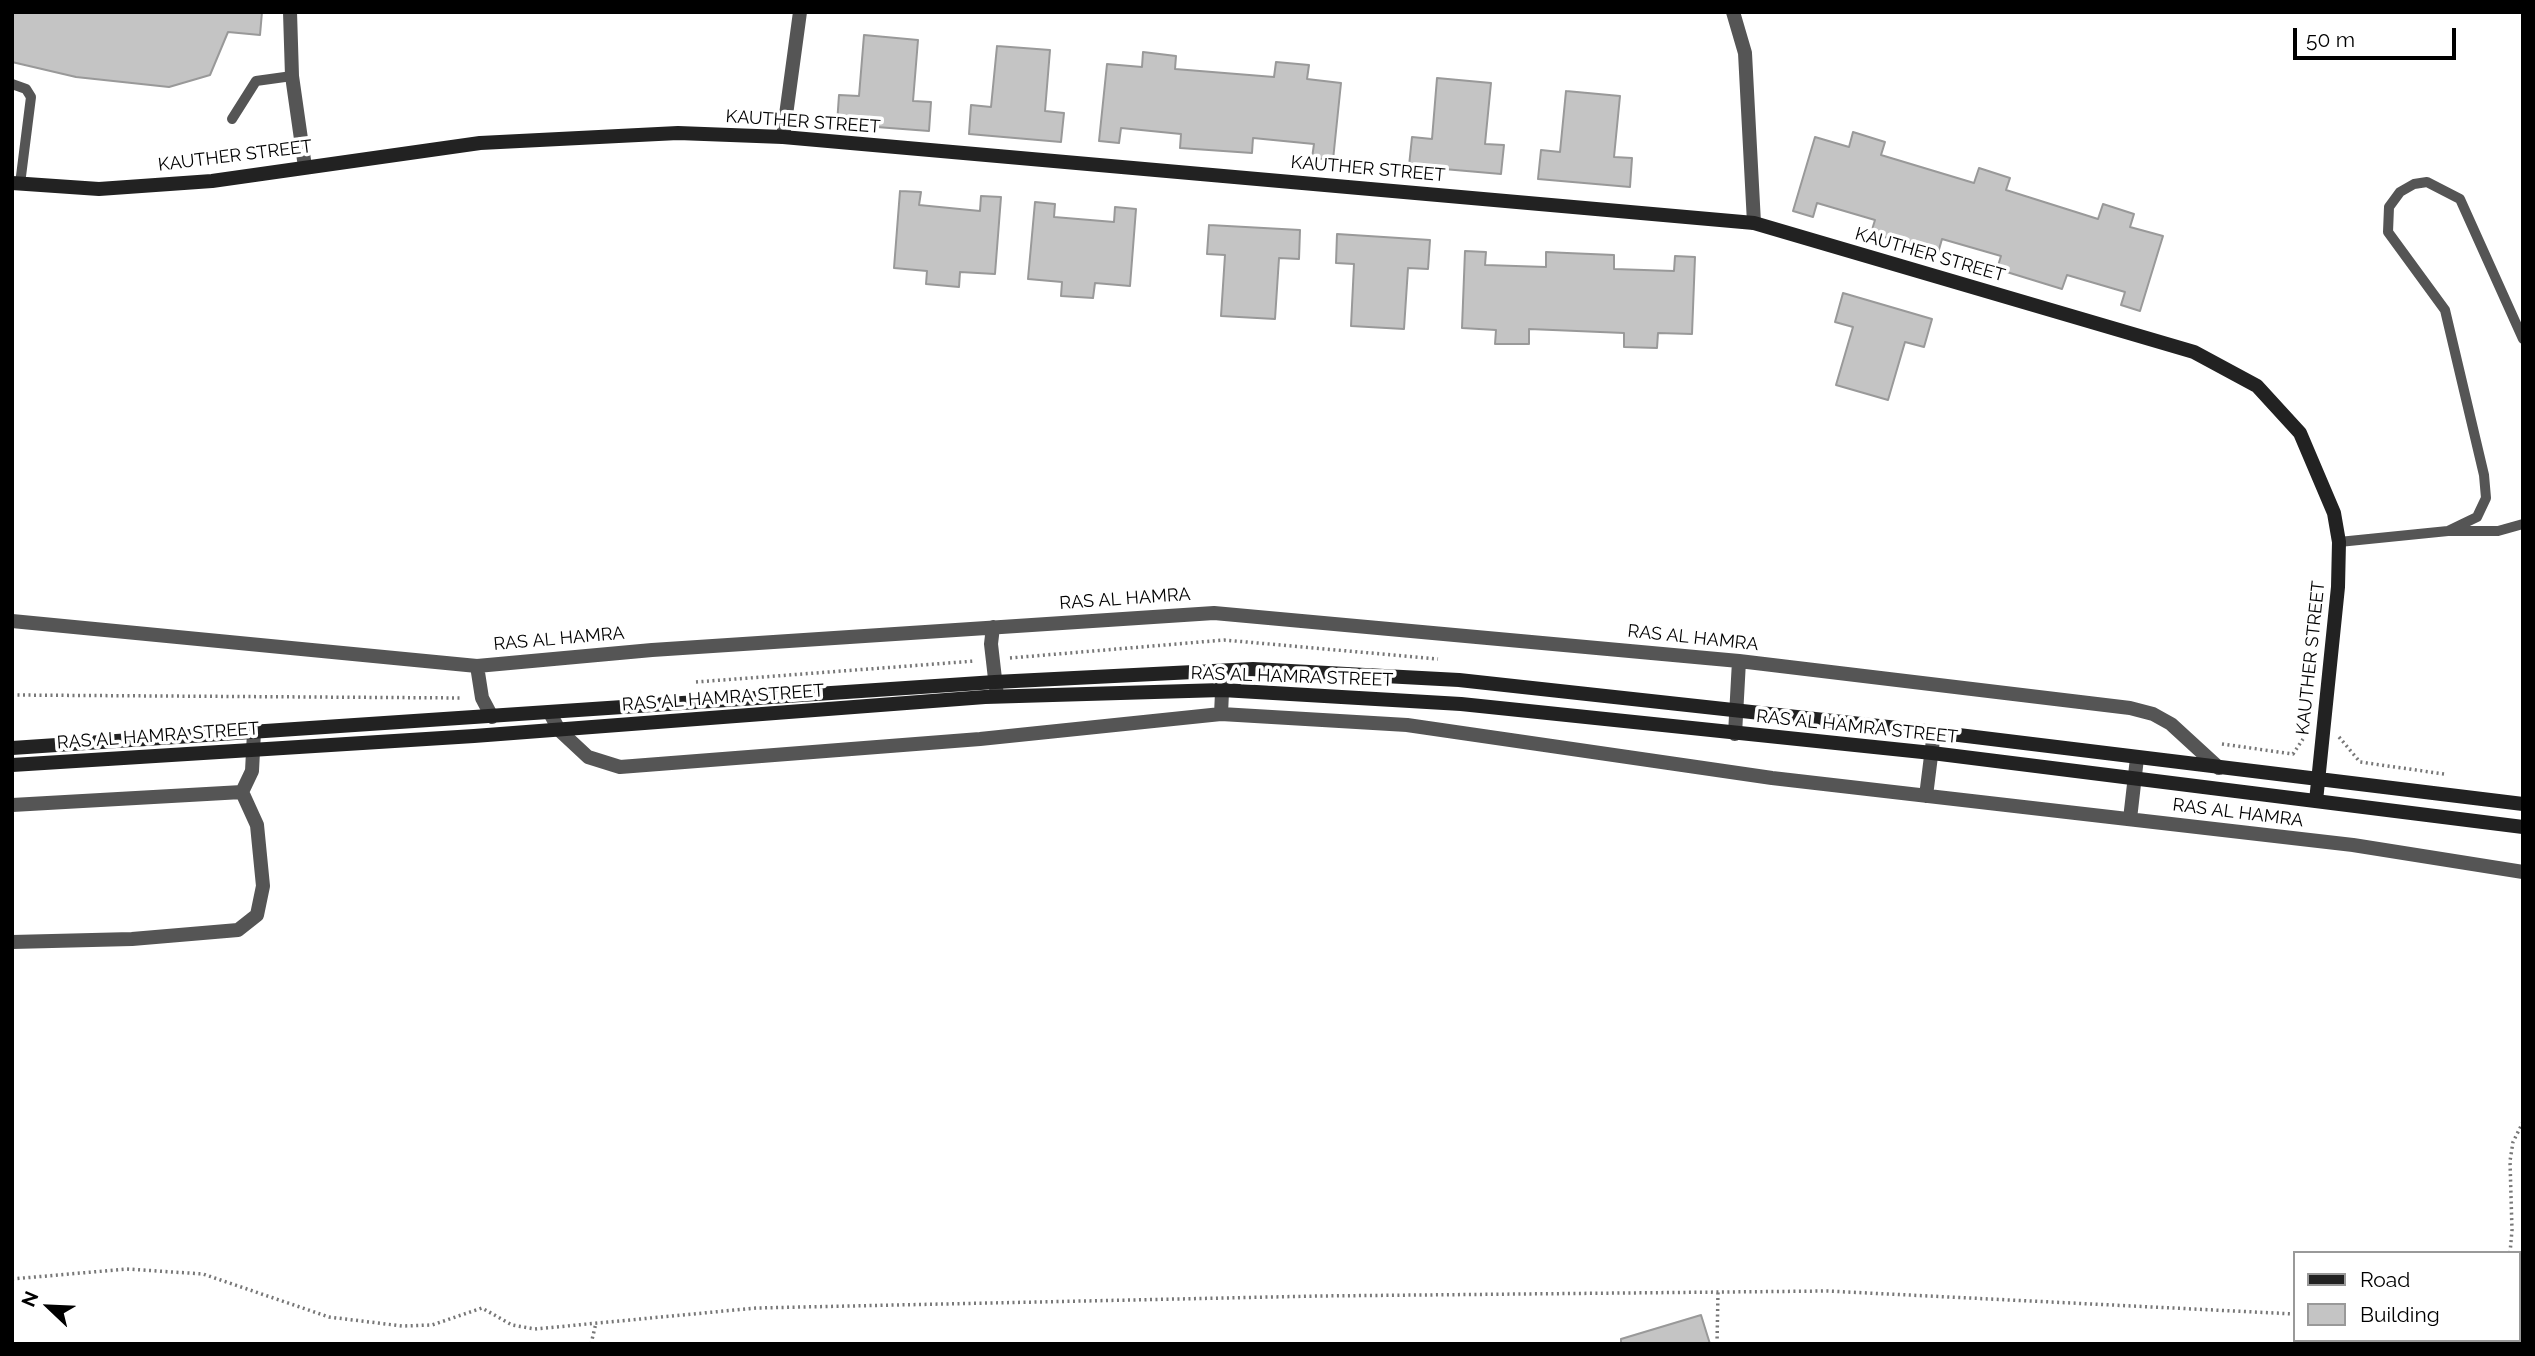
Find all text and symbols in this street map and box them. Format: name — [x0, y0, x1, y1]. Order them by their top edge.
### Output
scale bar — [2297, 14, 2460, 58]
text: 50 m — [2306, 27, 2355, 52]
street label: KAUTHER STREET — [725, 106, 881, 138]
street label: KAUTHER STREET — [157, 136, 313, 176]
street label: KAUTHER STREET — [1290, 151, 1446, 187]
street label: KAUTHER STREET — [1853, 223, 2007, 287]
street label: KAUTHER STREET — [2292, 580, 2330, 736]
street label: RAS AL HAMRA — [1059, 584, 1191, 614]
street label: RAS AL HAMRA — [1626, 620, 1760, 656]
street label: RAS AL HAMRA — [493, 623, 625, 655]
street label: RAS AL HAMRA STREET — [1190, 663, 1394, 691]
street label: RAS AL HAMRA STREET — [621, 680, 825, 716]
street label: RAS AL HAMRA STREET — [1755, 706, 1959, 748]
street label: RAS AL HAMRA STREET — [56, 718, 260, 754]
street label: RAS AL HAMRA — [2171, 794, 2305, 832]
legend — [2294, 1251, 2521, 1342]
text: Road — [2360, 1267, 2410, 1292]
north arrow — [14, 1272, 84, 1342]
text: N — [17, 1288, 43, 1310]
text: Building — [2360, 1302, 2440, 1327]

